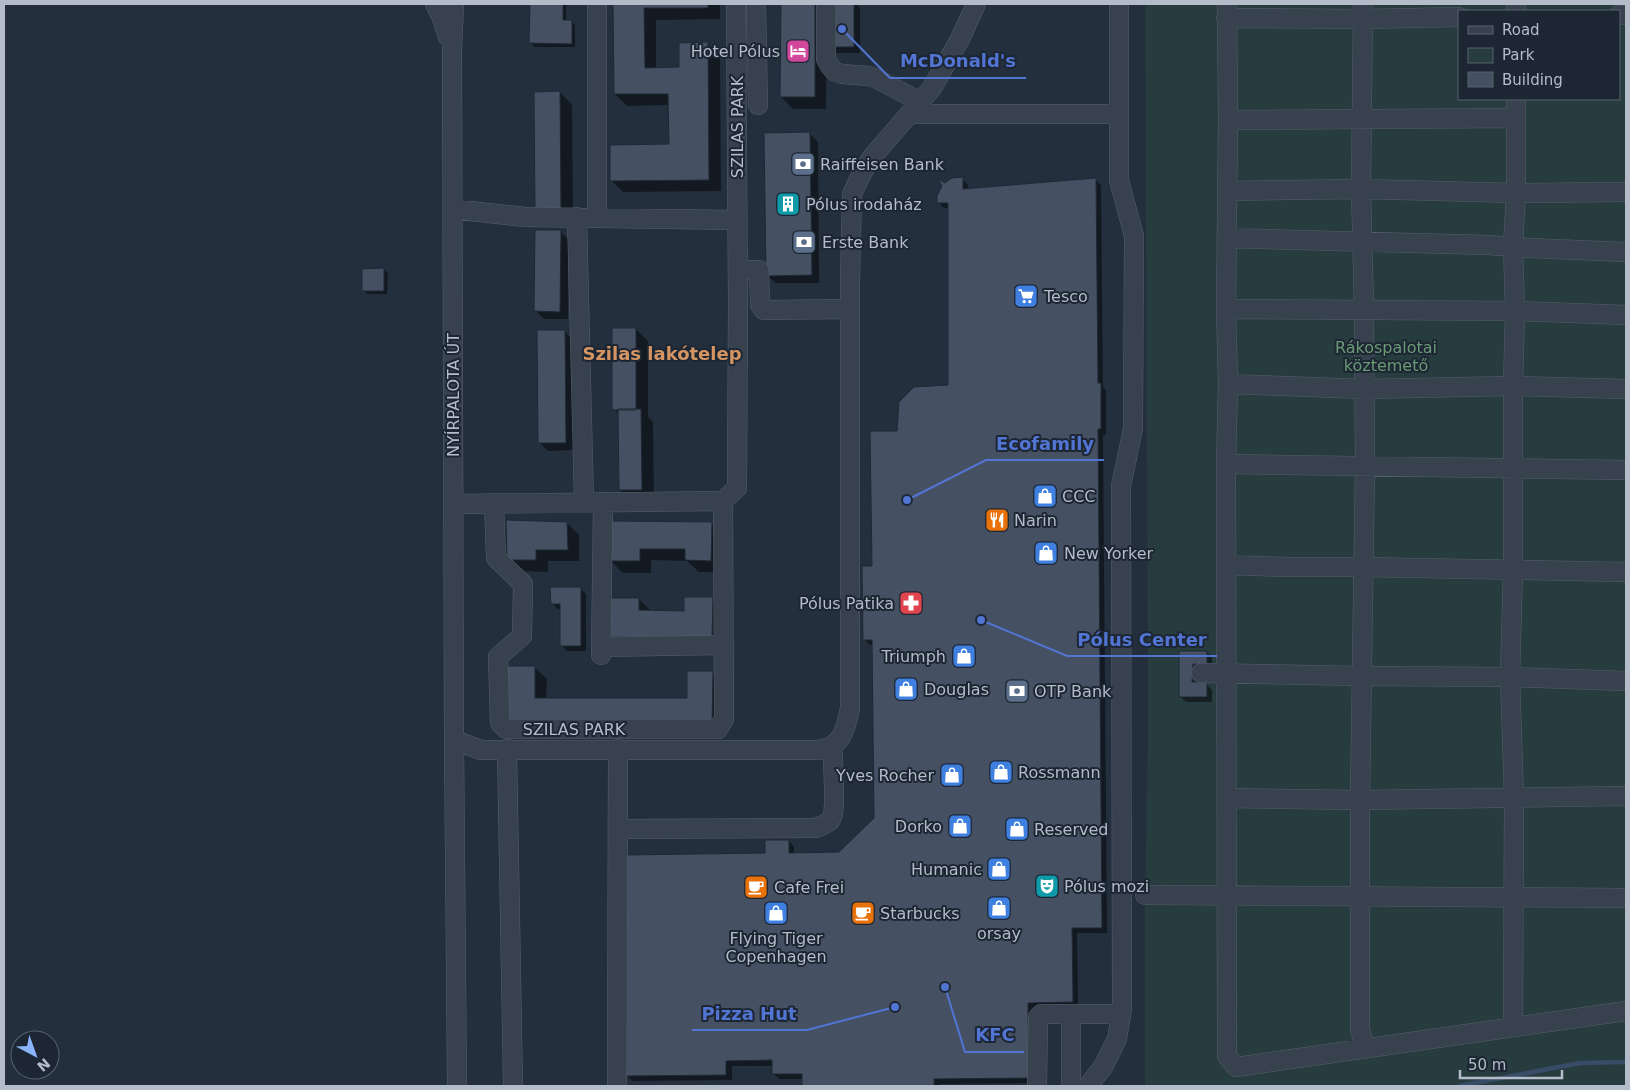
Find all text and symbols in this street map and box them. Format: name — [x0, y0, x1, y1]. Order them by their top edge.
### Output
legend — [1458, 10, 1620, 100]
text: Road — [1502, 21, 1540, 39]
hotel icon: Hotel Pólus — [785, 38, 811, 64]
place label: Hotel Pólus — [691, 42, 780, 61]
callout: McDonald's — [890, 45, 1026, 78]
text: Park — [1502, 46, 1535, 64]
text: McDonald's — [900, 50, 1016, 71]
text: Building — [1502, 71, 1563, 89]
street label: SZILAS PARK — [728, 75, 747, 178]
bank icon: Raiffeisen Bank — [790, 151, 816, 177]
place label: Raiffeisen Bank — [820, 155, 945, 174]
building icon: Pólus irodaház — [775, 191, 801, 217]
place label: Pólus irodaház — [806, 195, 922, 214]
bank icon: Erste Bank — [791, 229, 817, 255]
place label: Erste Bank — [822, 233, 909, 252]
supermarket icon: Tesco — [1013, 283, 1039, 309]
place label: Tesco — [1043, 287, 1088, 306]
street label: NYÍRPALOTA ÚT — [444, 333, 463, 457]
park label: Rákospalotai köztemető — [1335, 338, 1437, 375]
district label: Szilas lakótelep — [582, 343, 742, 364]
callout: Ecofamily — [986, 427, 1104, 460]
text: Ecofamily — [996, 433, 1094, 454]
shop icon: CCC — [1032, 483, 1058, 509]
place label: CCC — [1062, 487, 1096, 506]
restaurant icon: Narin — [984, 507, 1010, 533]
place label: Narin — [1014, 511, 1057, 530]
shop icon: New Yorker — [1033, 540, 1059, 566]
place label: New Yorker — [1064, 544, 1154, 563]
pharmacy icon: Pólus Patika — [898, 590, 924, 616]
place label: Pólus Patika — [799, 594, 894, 613]
callout: Pólus Center — [1067, 623, 1217, 656]
text: Pólus Center — [1077, 629, 1207, 650]
shop icon: Triumph — [951, 643, 977, 669]
place label: Triumph — [881, 647, 946, 666]
shop icon: Douglas — [893, 676, 919, 702]
bank icon: OTP Bank — [1004, 678, 1030, 704]
place label: Douglas — [924, 680, 989, 699]
place label: OTP Bank — [1034, 682, 1112, 701]
street label: SZILAS PARK — [523, 720, 626, 739]
shop icon: Rossmann — [988, 759, 1014, 785]
shop icon: Yves Rocher — [939, 762, 965, 788]
place label: Rossmann — [1018, 763, 1101, 782]
place label: Yves Rocher — [835, 766, 934, 785]
shop icon: Dorko — [947, 813, 973, 839]
shop icon: Reserved — [1004, 816, 1030, 842]
place label: Dorko — [895, 817, 942, 836]
place label: Reserved — [1034, 820, 1108, 839]
shop icon: Humanic — [986, 856, 1012, 882]
place label: Humanic — [911, 860, 982, 879]
theatre icon: Pólus mozi — [1034, 873, 1060, 899]
cafe icon: Cafe Frei — [743, 874, 769, 900]
place label: Pólus mozi — [1064, 877, 1149, 896]
place label: Cafe Frei — [774, 878, 844, 897]
shop icon: orsay — [986, 895, 1012, 921]
shop icon: Flying Tiger Copenhagen — [763, 900, 789, 926]
cafe icon: Starbucks — [850, 900, 876, 926]
place label: Starbucks — [880, 904, 960, 923]
place label: orsay — [977, 924, 1021, 943]
place label: Flying Tiger Copenhagen — [725, 929, 827, 966]
callout: Pizza Hut — [692, 997, 807, 1030]
text: Pizza Hut — [701, 1003, 797, 1024]
callout: KFC — [965, 1019, 1024, 1052]
text: KFC — [975, 1024, 1015, 1045]
north arrow — [10, 1030, 60, 1080]
scale bar — [1460, 1048, 1562, 1080]
text: N — [34, 1055, 53, 1075]
text: 50 m — [1468, 1056, 1506, 1074]

